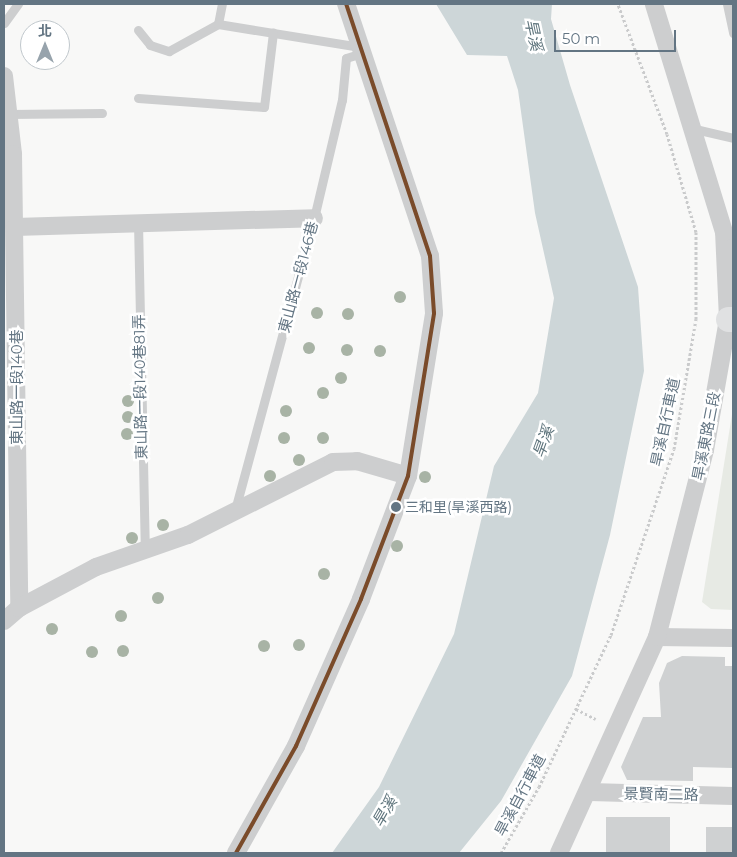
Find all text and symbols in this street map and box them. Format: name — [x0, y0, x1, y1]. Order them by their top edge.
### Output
water label: 旱溪 — [520, 17, 546, 53]
north arrow — [20, 20, 70, 70]
scale bar — [557, 20, 680, 52]
text: 北 — [38, 22, 52, 40]
text: 50 m — [562, 29, 600, 48]
street label: 東山路一段146巷 — [274, 219, 322, 335]
street label: 東山路一段140巷81弄 — [130, 314, 150, 460]
street label: 東山路一段140巷 — [8, 329, 26, 445]
street label: 旱溪自行車道 — [647, 376, 683, 468]
street label: 旱溪東路三段 — [689, 390, 723, 482]
water label: 旱溪 — [530, 424, 558, 460]
place label: 三和里(旱溪西路) — [405, 499, 512, 515]
marker: 三和里(旱溪西路) — [391, 502, 401, 512]
street label: 旱溪自行車道 — [491, 751, 549, 839]
street label: 景賢南二路 — [623, 784, 699, 804]
water label: 旱溪 — [369, 793, 401, 831]

